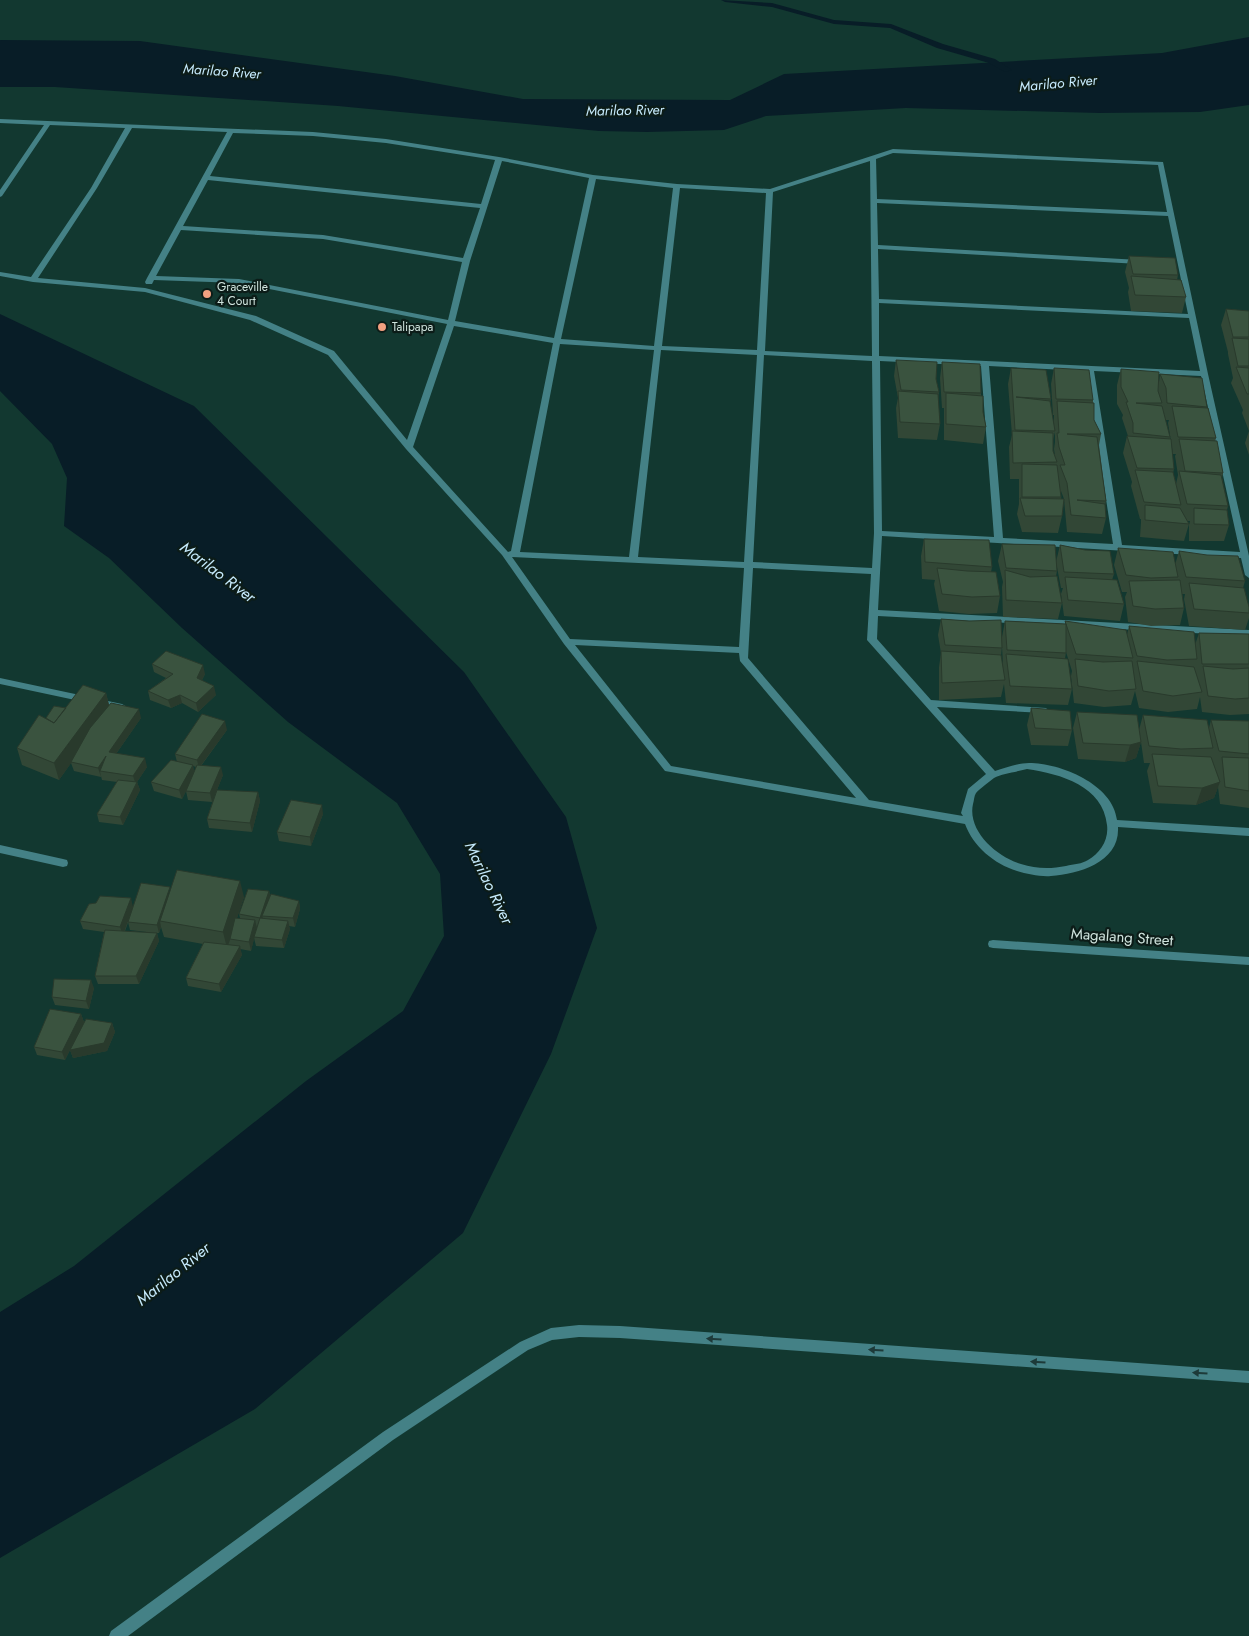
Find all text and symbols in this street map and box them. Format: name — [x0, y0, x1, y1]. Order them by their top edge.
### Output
water label: Marilao River — [182, 58, 263, 84]
water label: Marilao River — [1018, 70, 1099, 96]
water label: Marilao River — [586, 99, 666, 121]
place label: Graceville 4 Court — [217, 278, 268, 310]
marker: Graceville 4 Court — [201, 288, 213, 300]
place label: Talipapa — [392, 318, 433, 336]
marker: Talipapa — [376, 321, 388, 333]
water label: Marilao River — [175, 536, 262, 609]
water label: Marilao River — [459, 838, 520, 930]
street label: Magalang Street — [1070, 922, 1174, 952]
water label: Marilao River — [131, 1236, 216, 1311]
one-way arrow — [706, 1334, 722, 1342]
one-way arrow — [868, 1346, 884, 1354]
one-way arrow — [1030, 1357, 1046, 1365]
one-way arrow — [1192, 1369, 1208, 1377]

